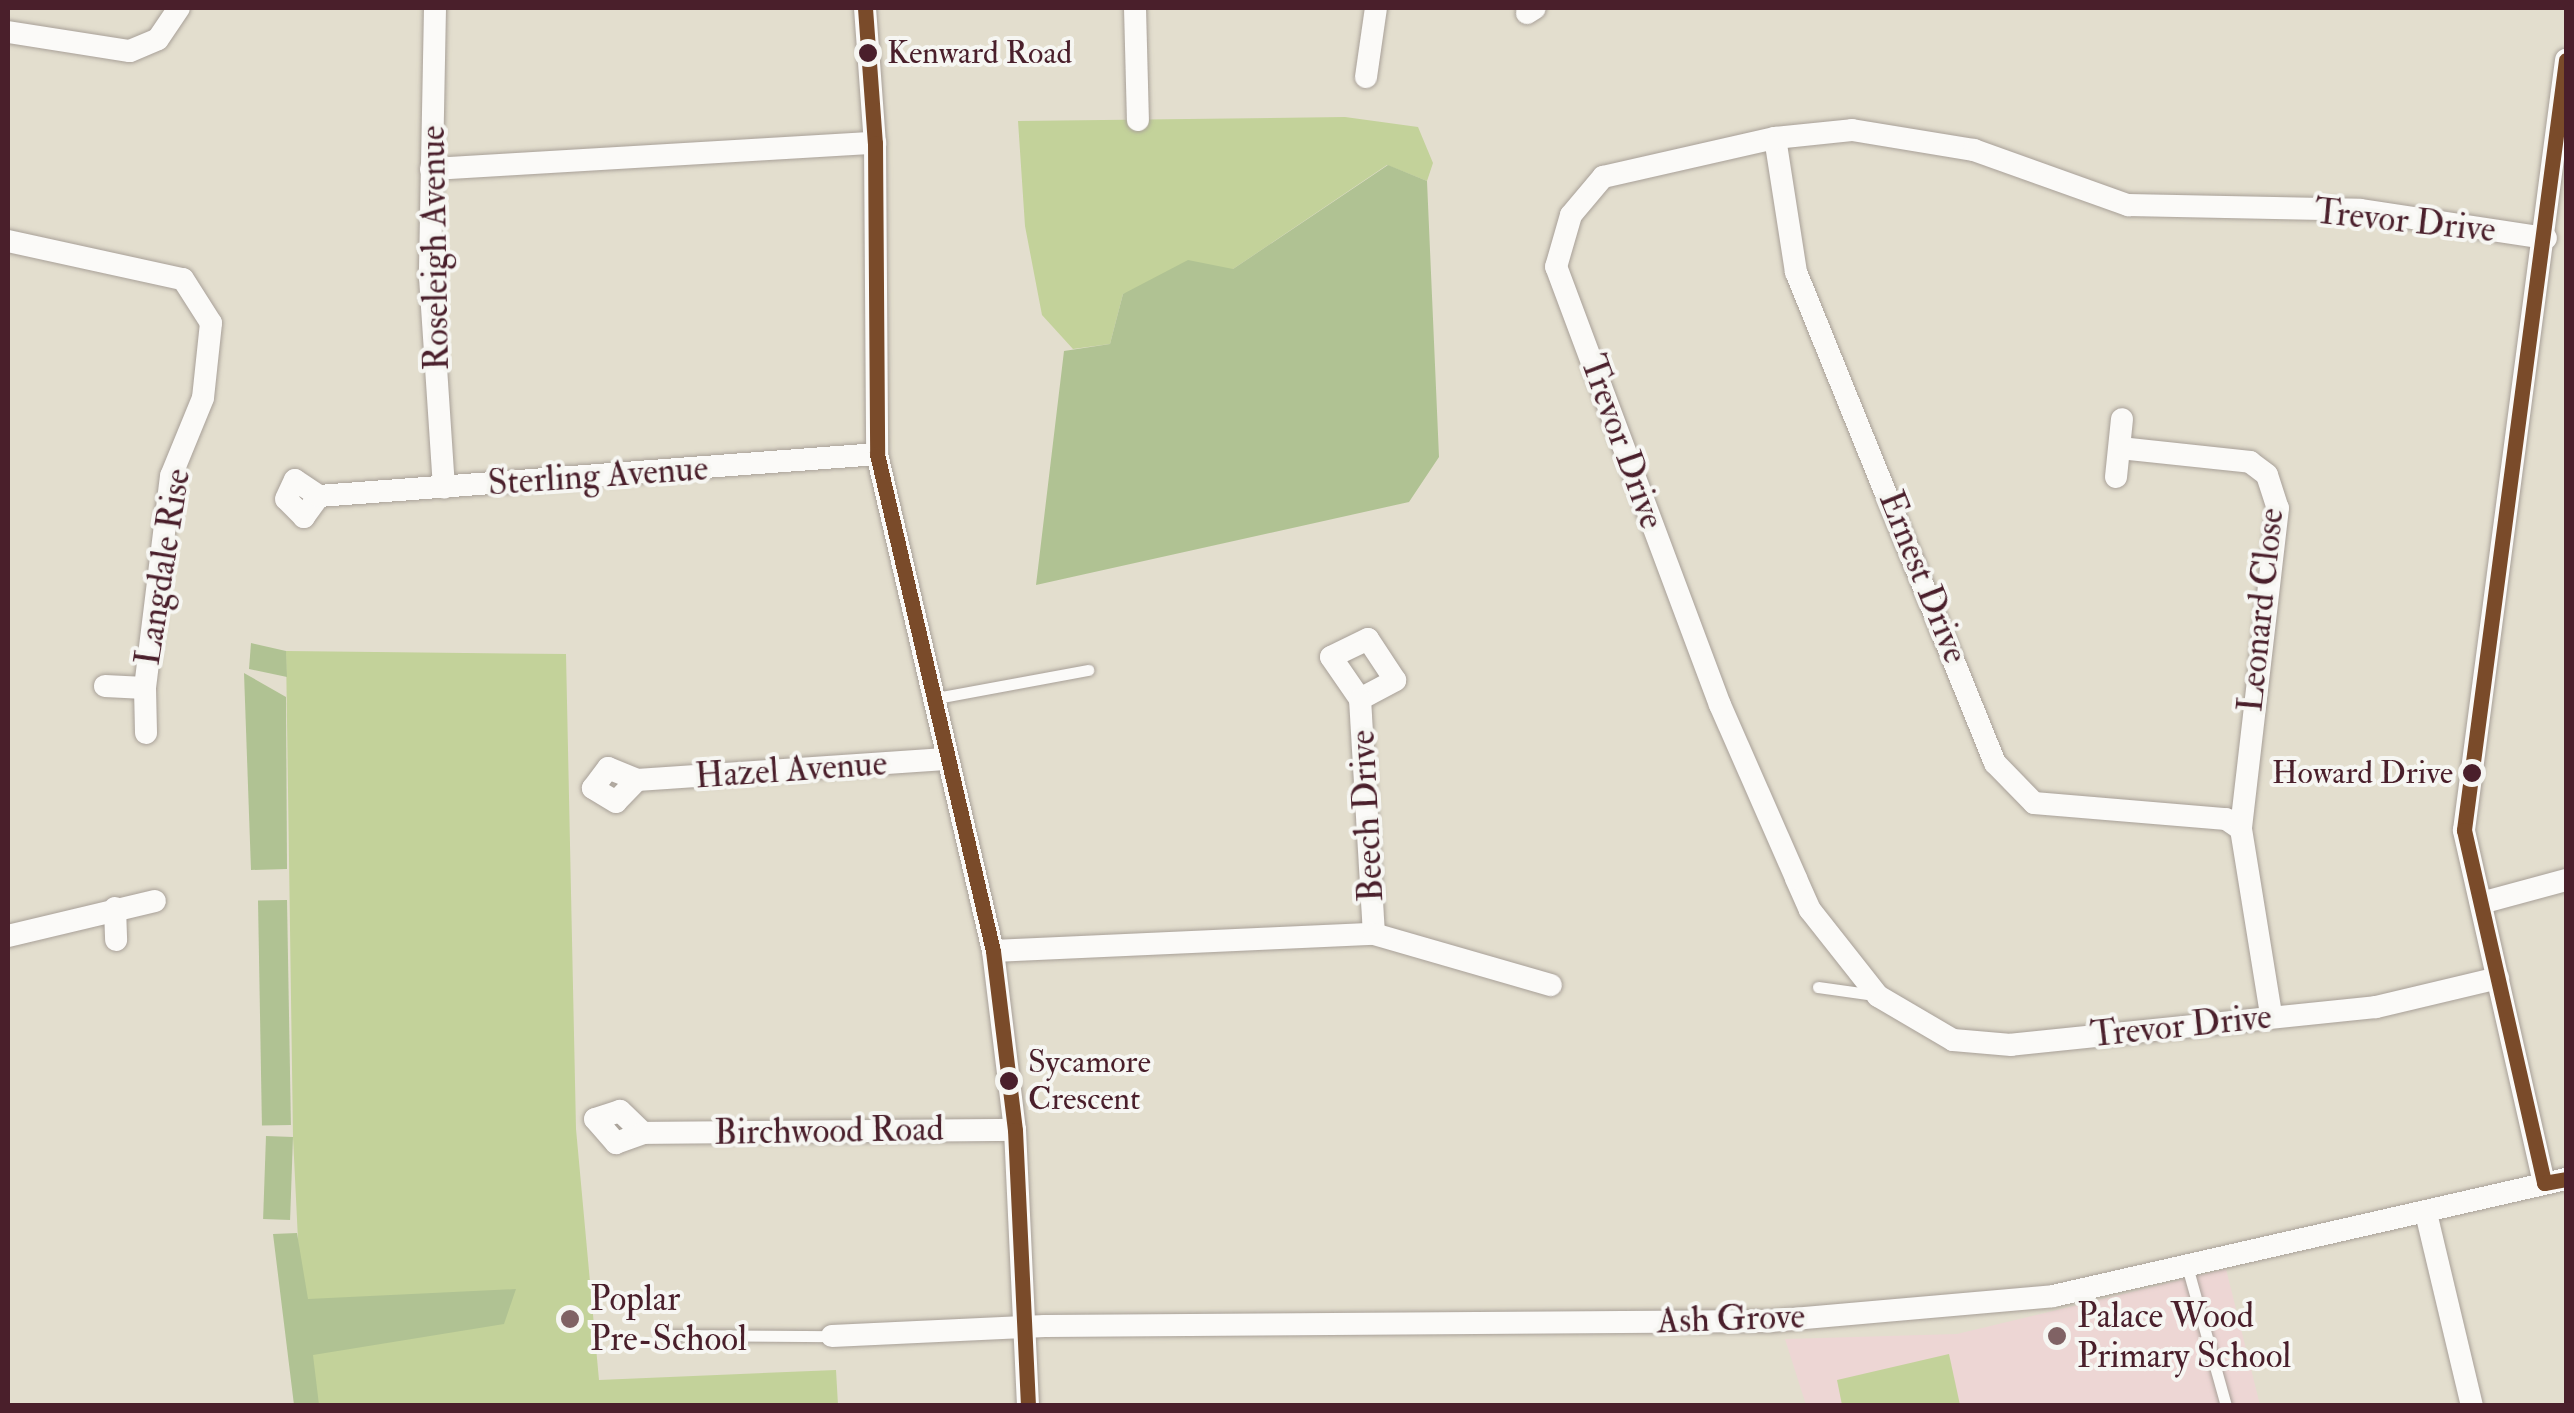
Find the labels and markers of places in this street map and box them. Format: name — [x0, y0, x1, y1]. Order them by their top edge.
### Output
place label: Kenward Road — [887, 34, 1072, 72]
marker: Kenward Road — [858, 43, 878, 63]
place label: Howard Drive — [2272, 754, 2453, 792]
marker: Howard Drive — [2462, 763, 2482, 783]
place label: Sycamore Crescent — [1028, 1044, 1151, 1119]
marker: Sycamore Crescent — [999, 1071, 1019, 1091]
place label: Poplar Pre-School — [590, 1278, 747, 1360]
place label: Palace Wood Primary School — [2077, 1295, 2291, 1377]
marker: Poplar Pre-School — [559, 1308, 581, 1330]
marker: Palace Wood Primary School — [2046, 1325, 2068, 1347]

